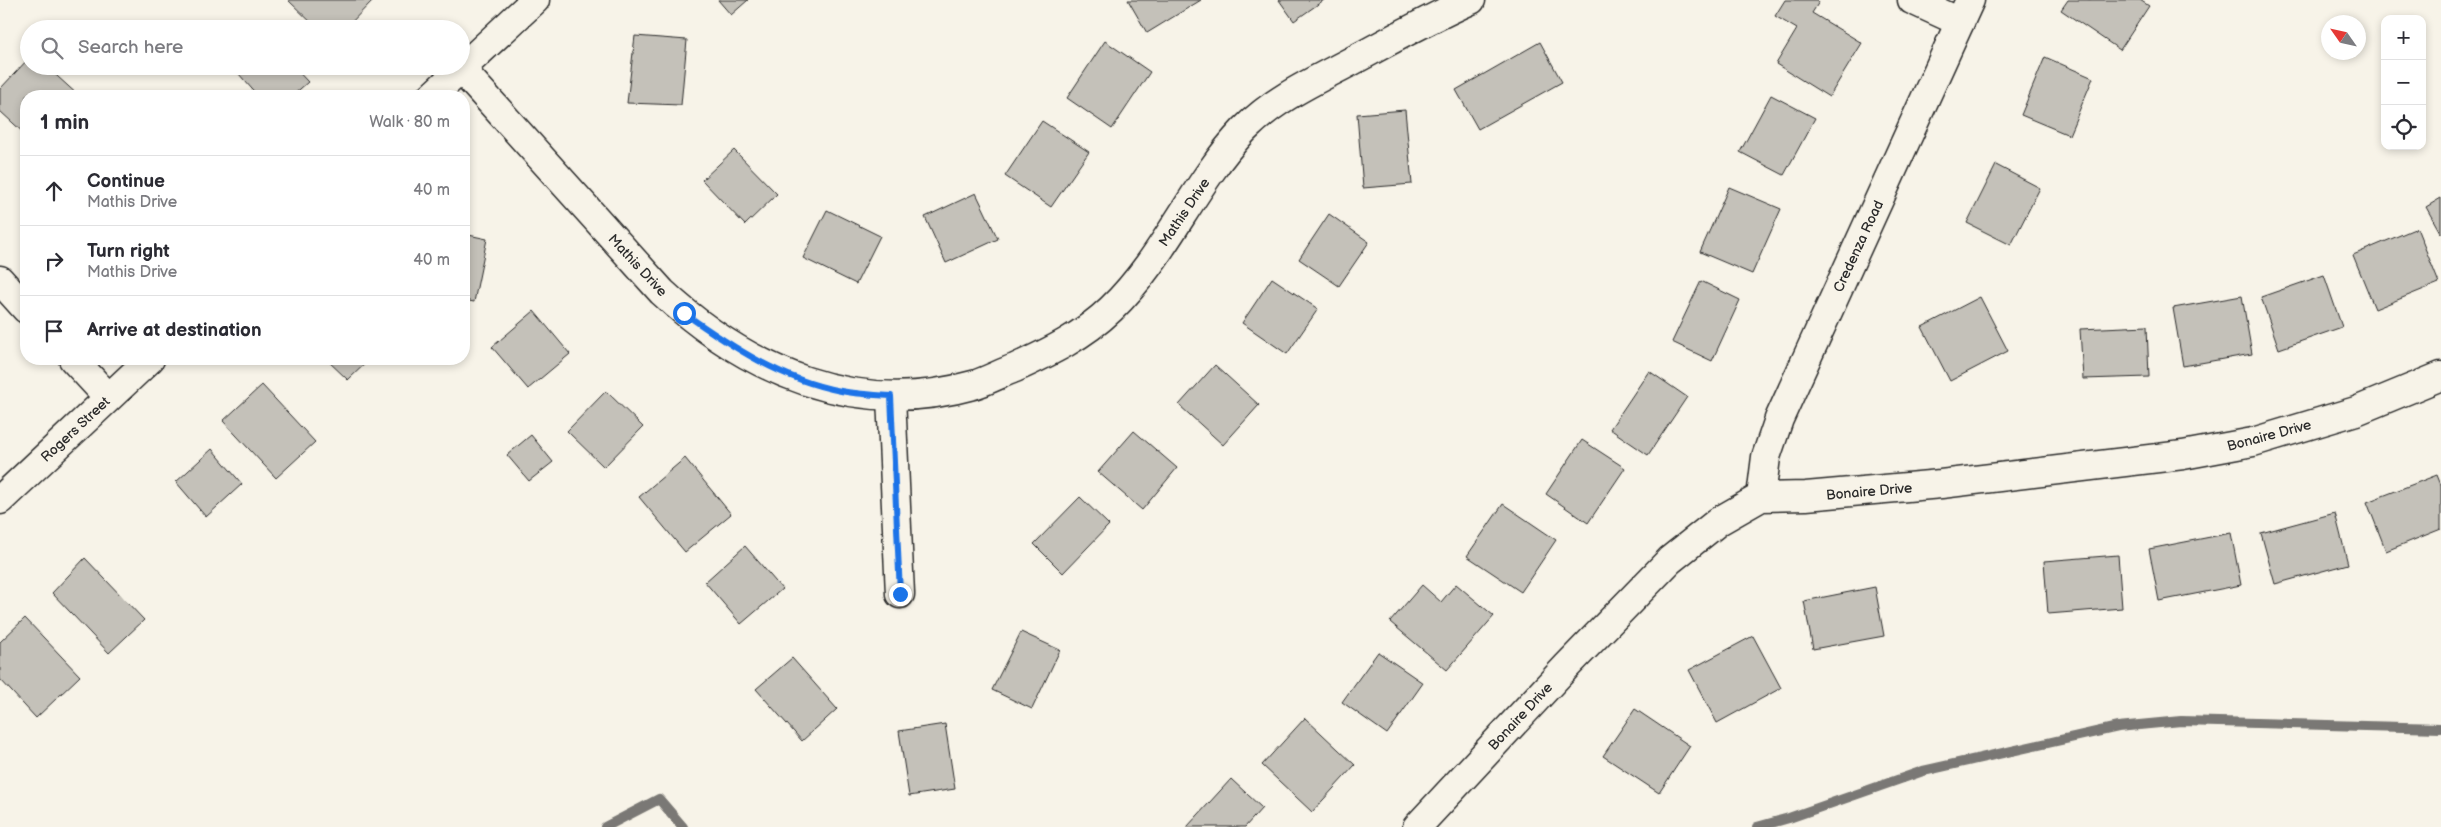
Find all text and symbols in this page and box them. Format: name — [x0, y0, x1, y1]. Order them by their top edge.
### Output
north arrow — [2321, 15, 2366, 60]
map controls — [2381, 15, 2426, 150]
button: + — [2381, 15, 2426, 60]
search box — [20, 20, 470, 75]
icon: search — [38, 34, 66, 62]
text: Search here — [78, 36, 183, 59]
button: − — [2381, 60, 2426, 105]
button: locate — [2381, 105, 2426, 150]
text: 1 min — [40, 110, 89, 135]
text: Walk · 80 m — [369, 113, 450, 132]
text: Continue — [87, 170, 165, 193]
street label: Mathis Drive — [1155, 175, 1214, 250]
icon: ahead — [40, 177, 68, 205]
text: 40 m — [413, 181, 450, 200]
text: Mathis Drive — [87, 193, 177, 212]
street label: Credenza Road — [1830, 198, 1887, 295]
street label: Mathis Drive — [604, 231, 671, 300]
text: Turn right — [87, 240, 170, 263]
icon: right — [40, 247, 68, 275]
text: 40 m — [413, 251, 450, 270]
text: Mathis Drive — [87, 263, 177, 282]
route start — [673, 302, 696, 325]
icon: arrive — [40, 317, 68, 345]
text: Arrive at destination — [87, 319, 262, 342]
street label: Rogers Street — [37, 393, 114, 466]
street label: Bonaire Drive — [2225, 416, 2313, 455]
street label: Bonaire Drive — [1825, 479, 1913, 504]
route end — [889, 583, 912, 606]
street label: Bonaire Drive — [1485, 679, 1556, 754]

